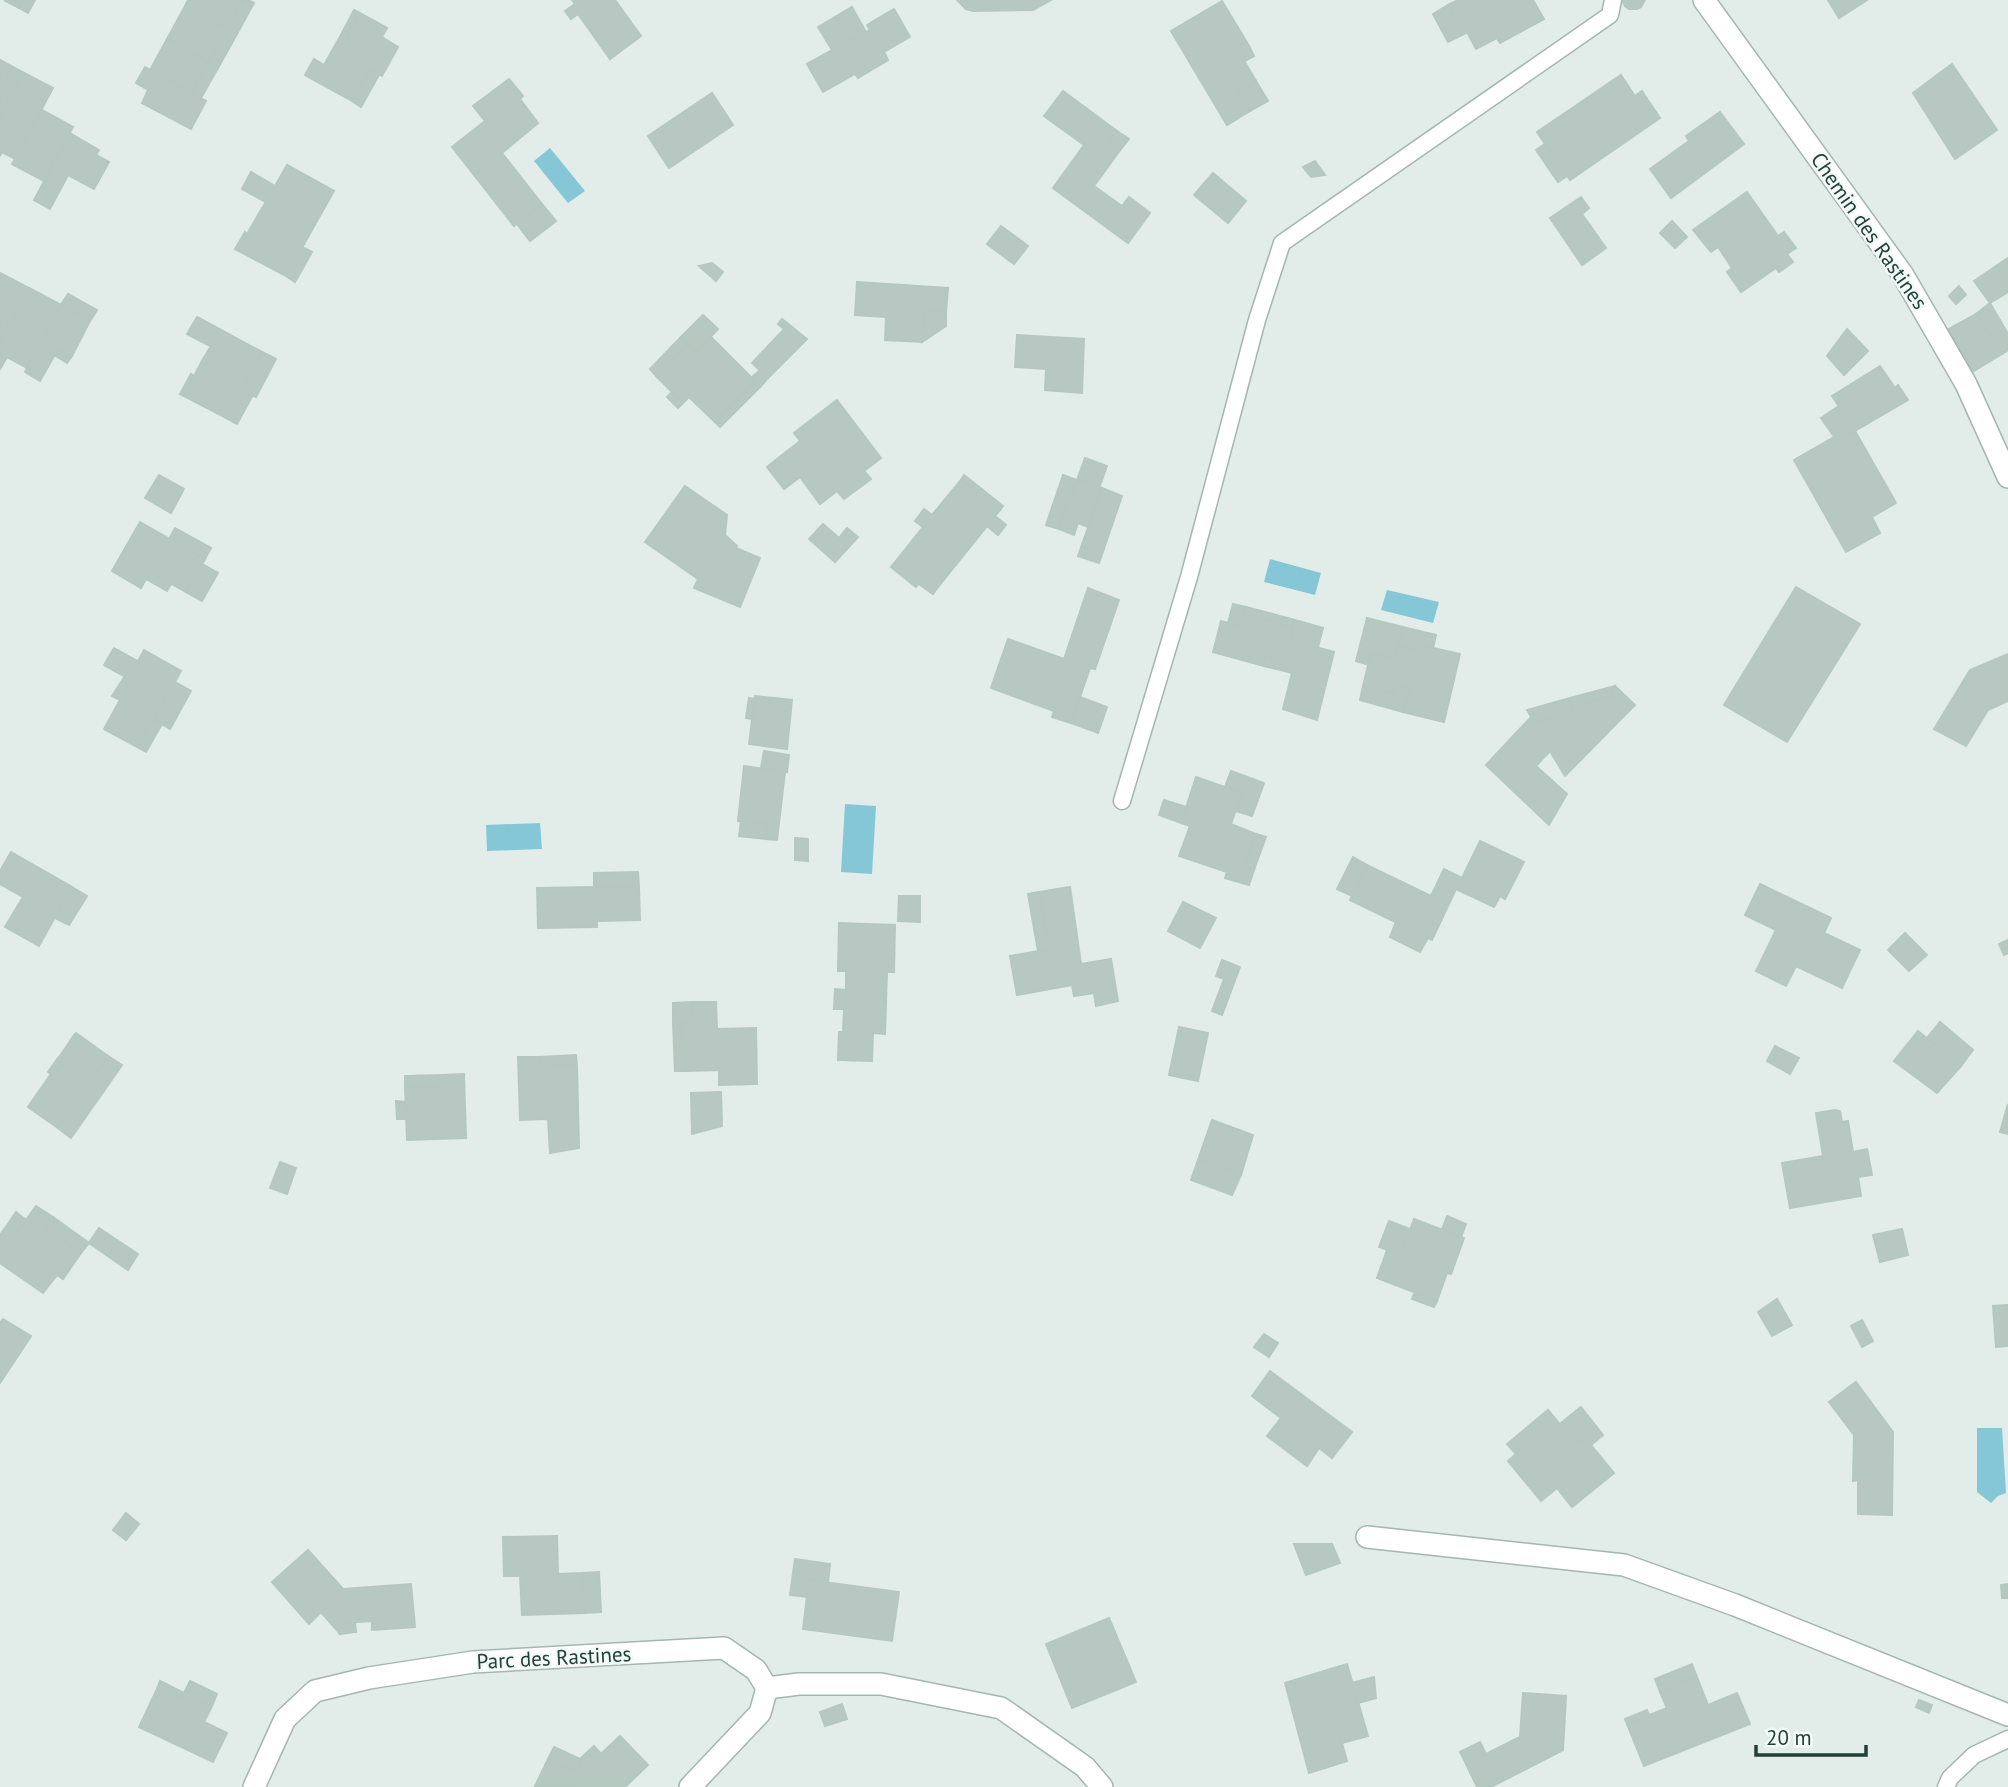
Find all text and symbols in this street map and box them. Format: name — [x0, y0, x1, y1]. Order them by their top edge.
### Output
street label: Chemin des Rastines — [1805, 147, 1934, 314]
street label: Parc des Rastines — [476, 1640, 632, 1675]
scale bar — [1756, 1714, 1866, 1758]
text: 20 m — [1766, 1724, 1812, 1751]

